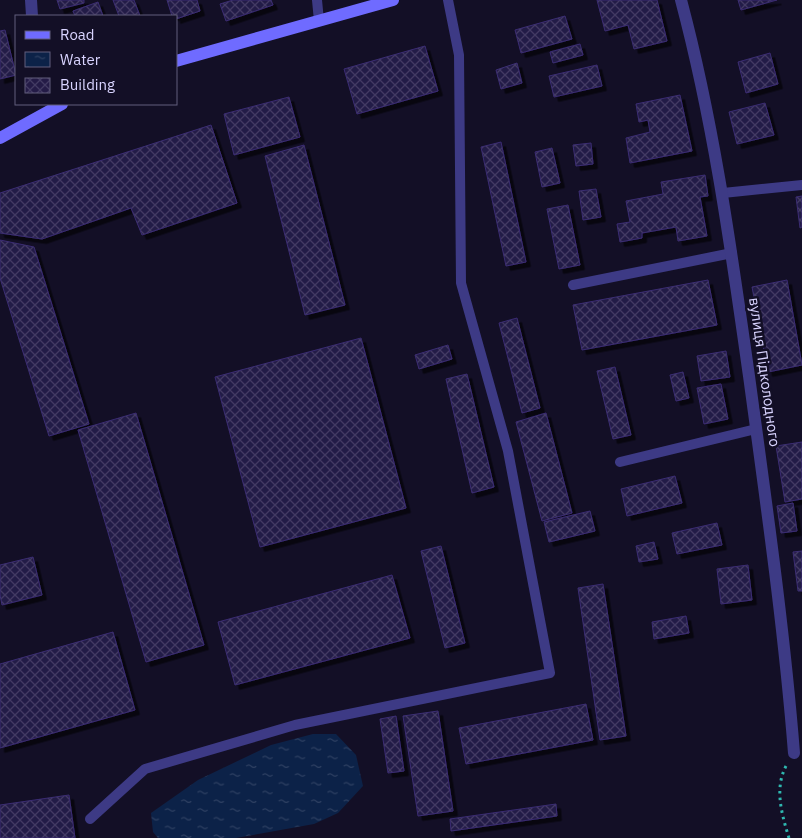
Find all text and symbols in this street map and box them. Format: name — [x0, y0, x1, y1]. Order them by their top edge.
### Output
legend — [15, 15, 178, 105]
text: Road — [60, 25, 95, 44]
text: Water — [60, 50, 101, 69]
text: Building — [60, 75, 115, 94]
street label: вулиця Підколодного — [745, 296, 785, 448]

